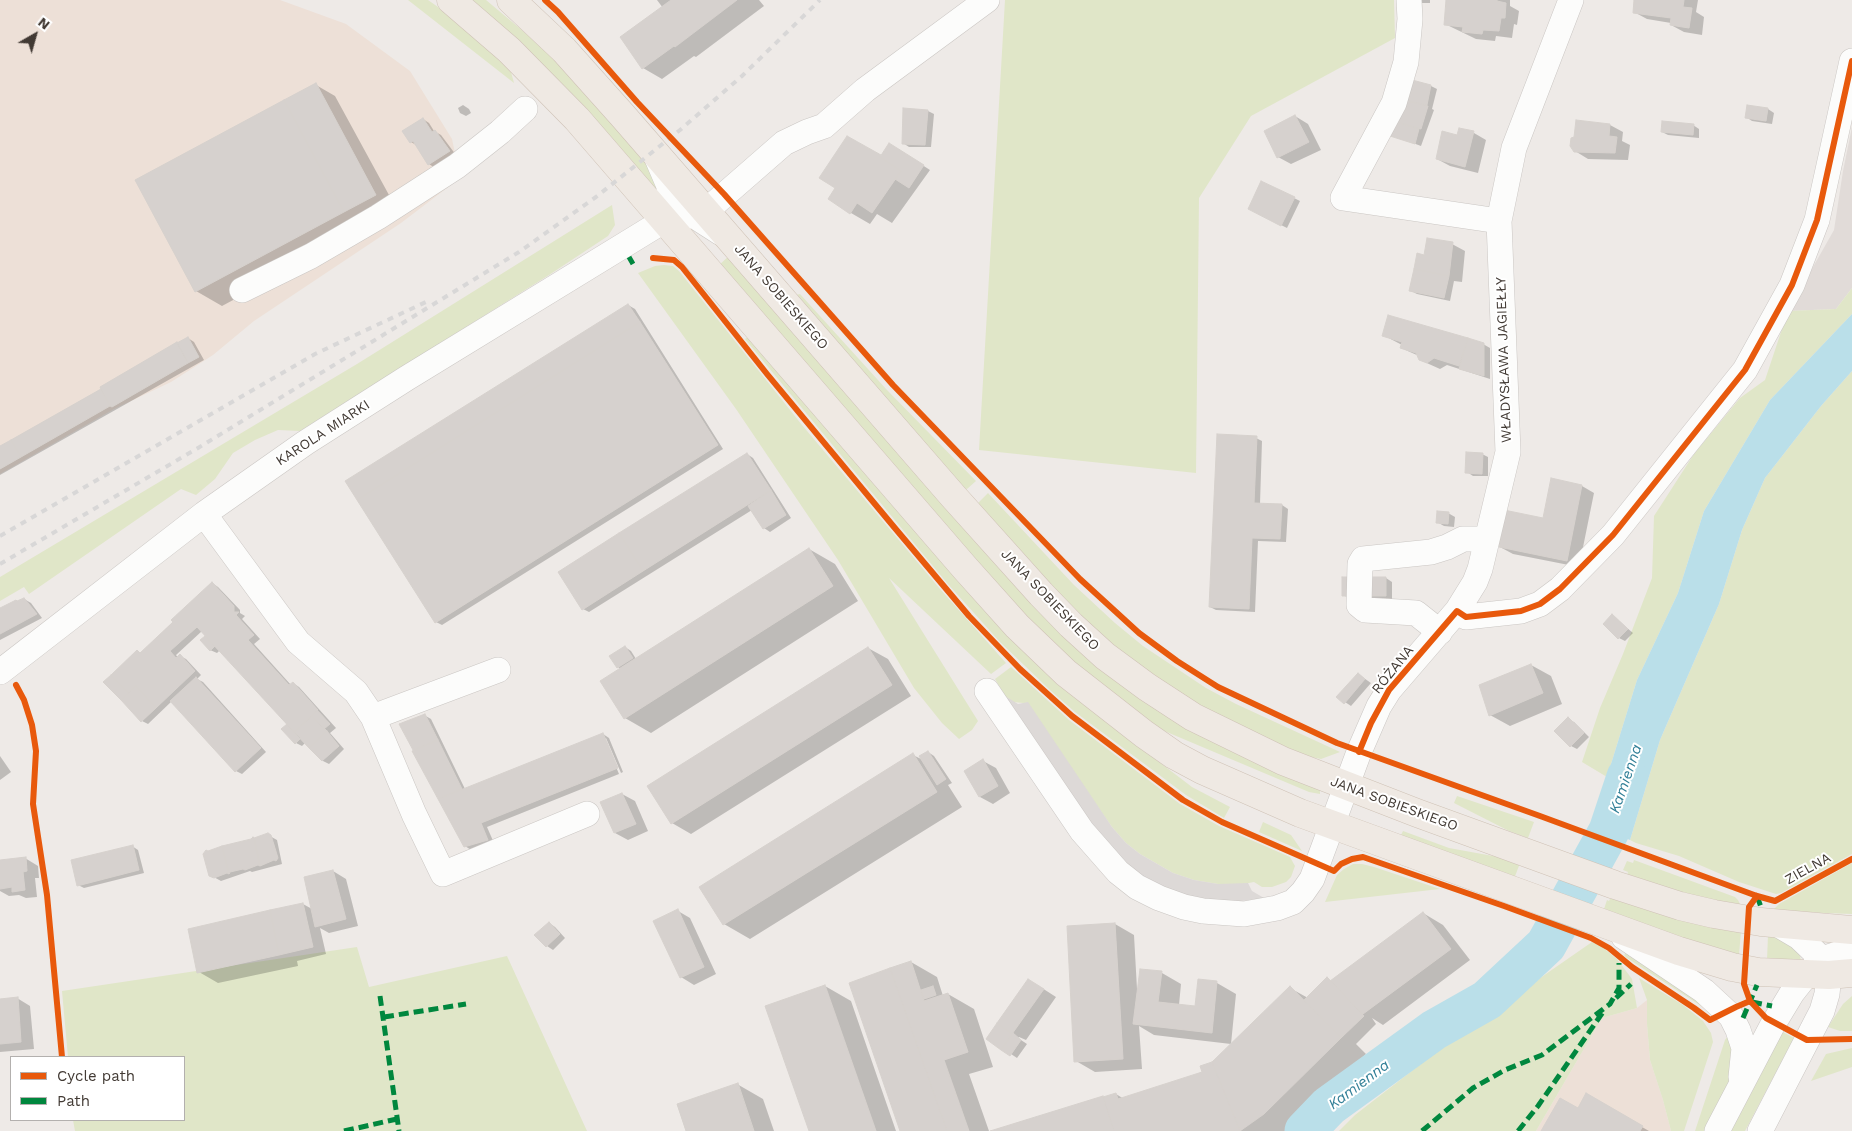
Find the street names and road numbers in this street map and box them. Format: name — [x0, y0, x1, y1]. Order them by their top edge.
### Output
street label: JANA SOBIESKIEGO — [731, 241, 831, 353]
street label: WŁADYSŁAWA JAGIEŁŁY — [1493, 277, 1515, 443]
street label: KAROLA MIARKI — [273, 396, 373, 470]
street label: JANA SOBIESKIEGO — [997, 546, 1103, 654]
street label: RÓŻANA — [1369, 643, 1417, 697]
street label: JANA SOBIESKIEGO — [1328, 773, 1460, 835]
street label: ZIELNA — [1782, 850, 1834, 888]

